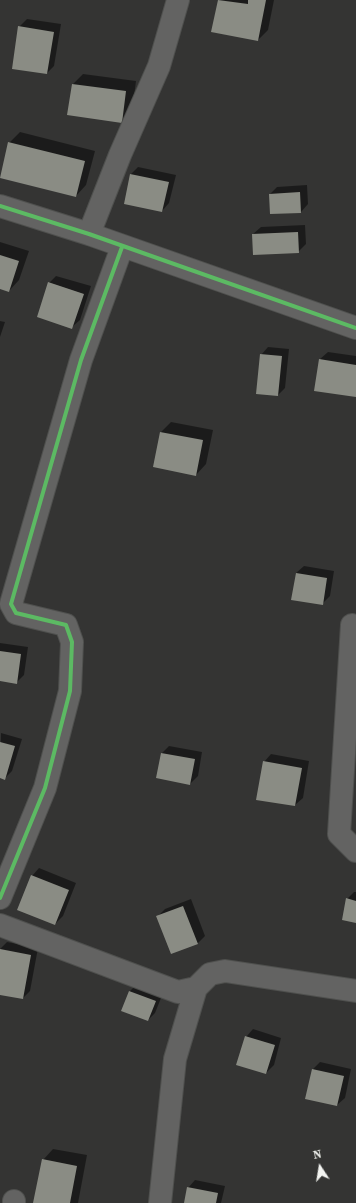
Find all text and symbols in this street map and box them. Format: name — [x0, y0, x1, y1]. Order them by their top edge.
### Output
north arrow — [300, 1147, 340, 1187]
text: N — [312, 1147, 323, 1163]

